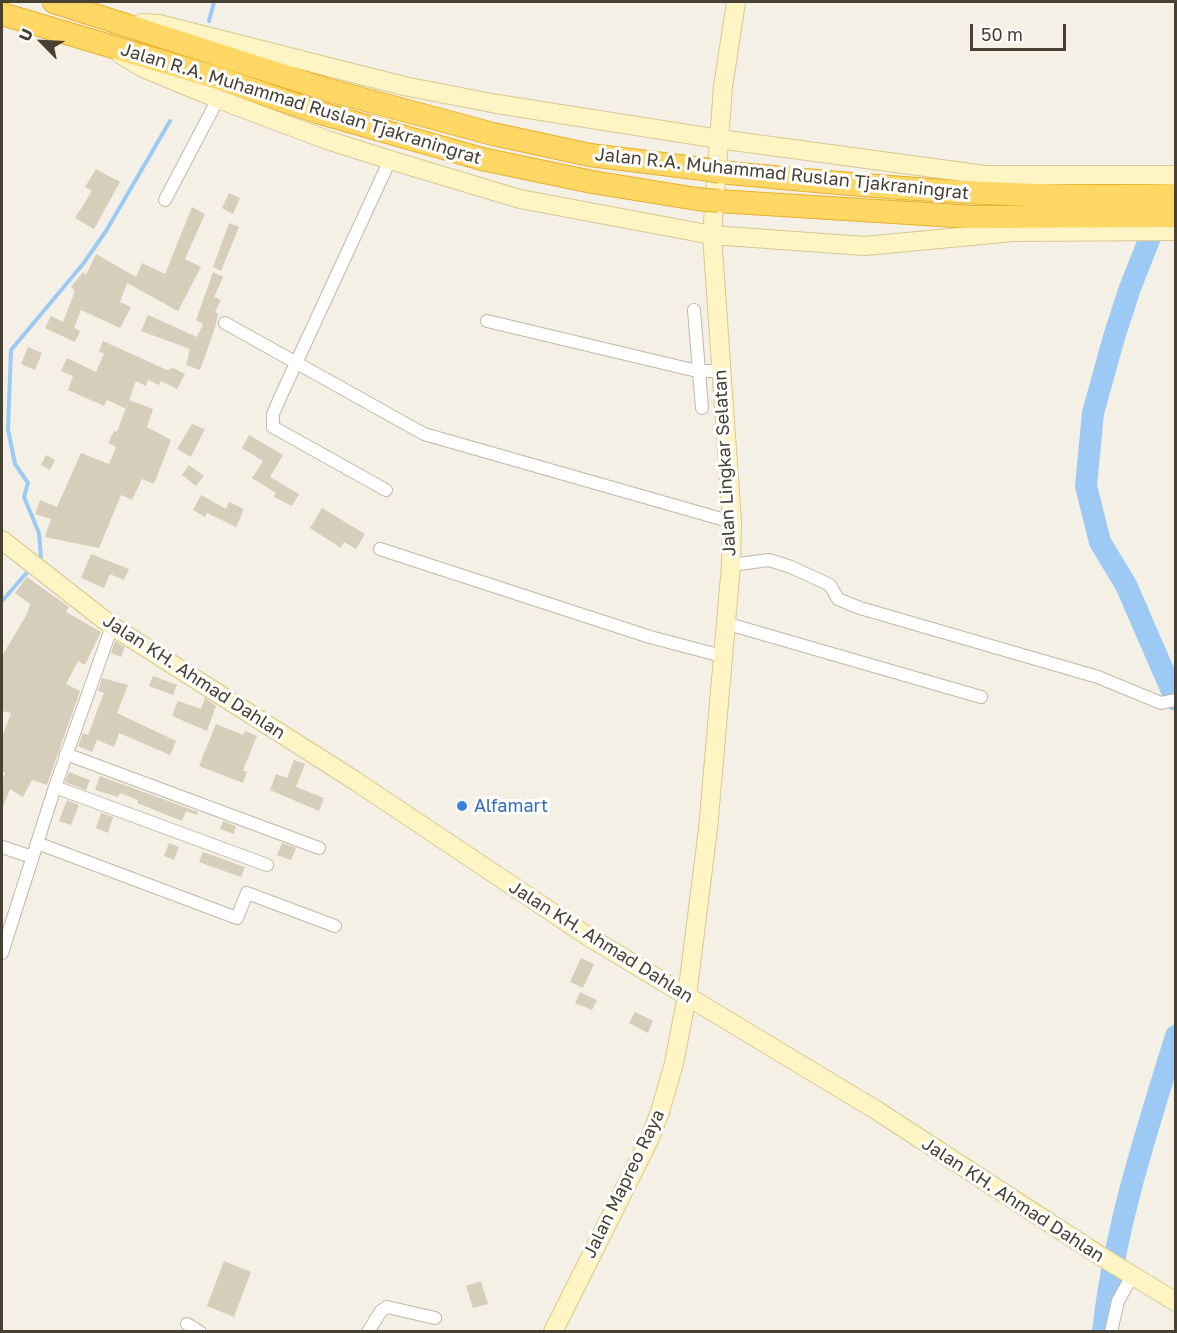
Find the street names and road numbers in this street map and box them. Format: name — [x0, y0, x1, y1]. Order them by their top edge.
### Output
street label: Jalan R.A. Muhammad Ruslan Tjakraningrat — [118, 39, 484, 169]
street label: Jalan R.A. Muhammad Ruslan Tjakraningrat — [594, 144, 970, 204]
street label: Jalan Lingkar Selatan — [709, 369, 741, 557]
street label: Jalan KH. Ahmad Dahlan — [99, 610, 289, 744]
street label: Jalan KH. Ahmad Dahlan — [505, 876, 697, 1008]
street label: Jalan Mapreo Raya — [579, 1106, 669, 1262]
street label: Jalan KH. Ahmad Dahlan — [918, 1133, 1108, 1267]

